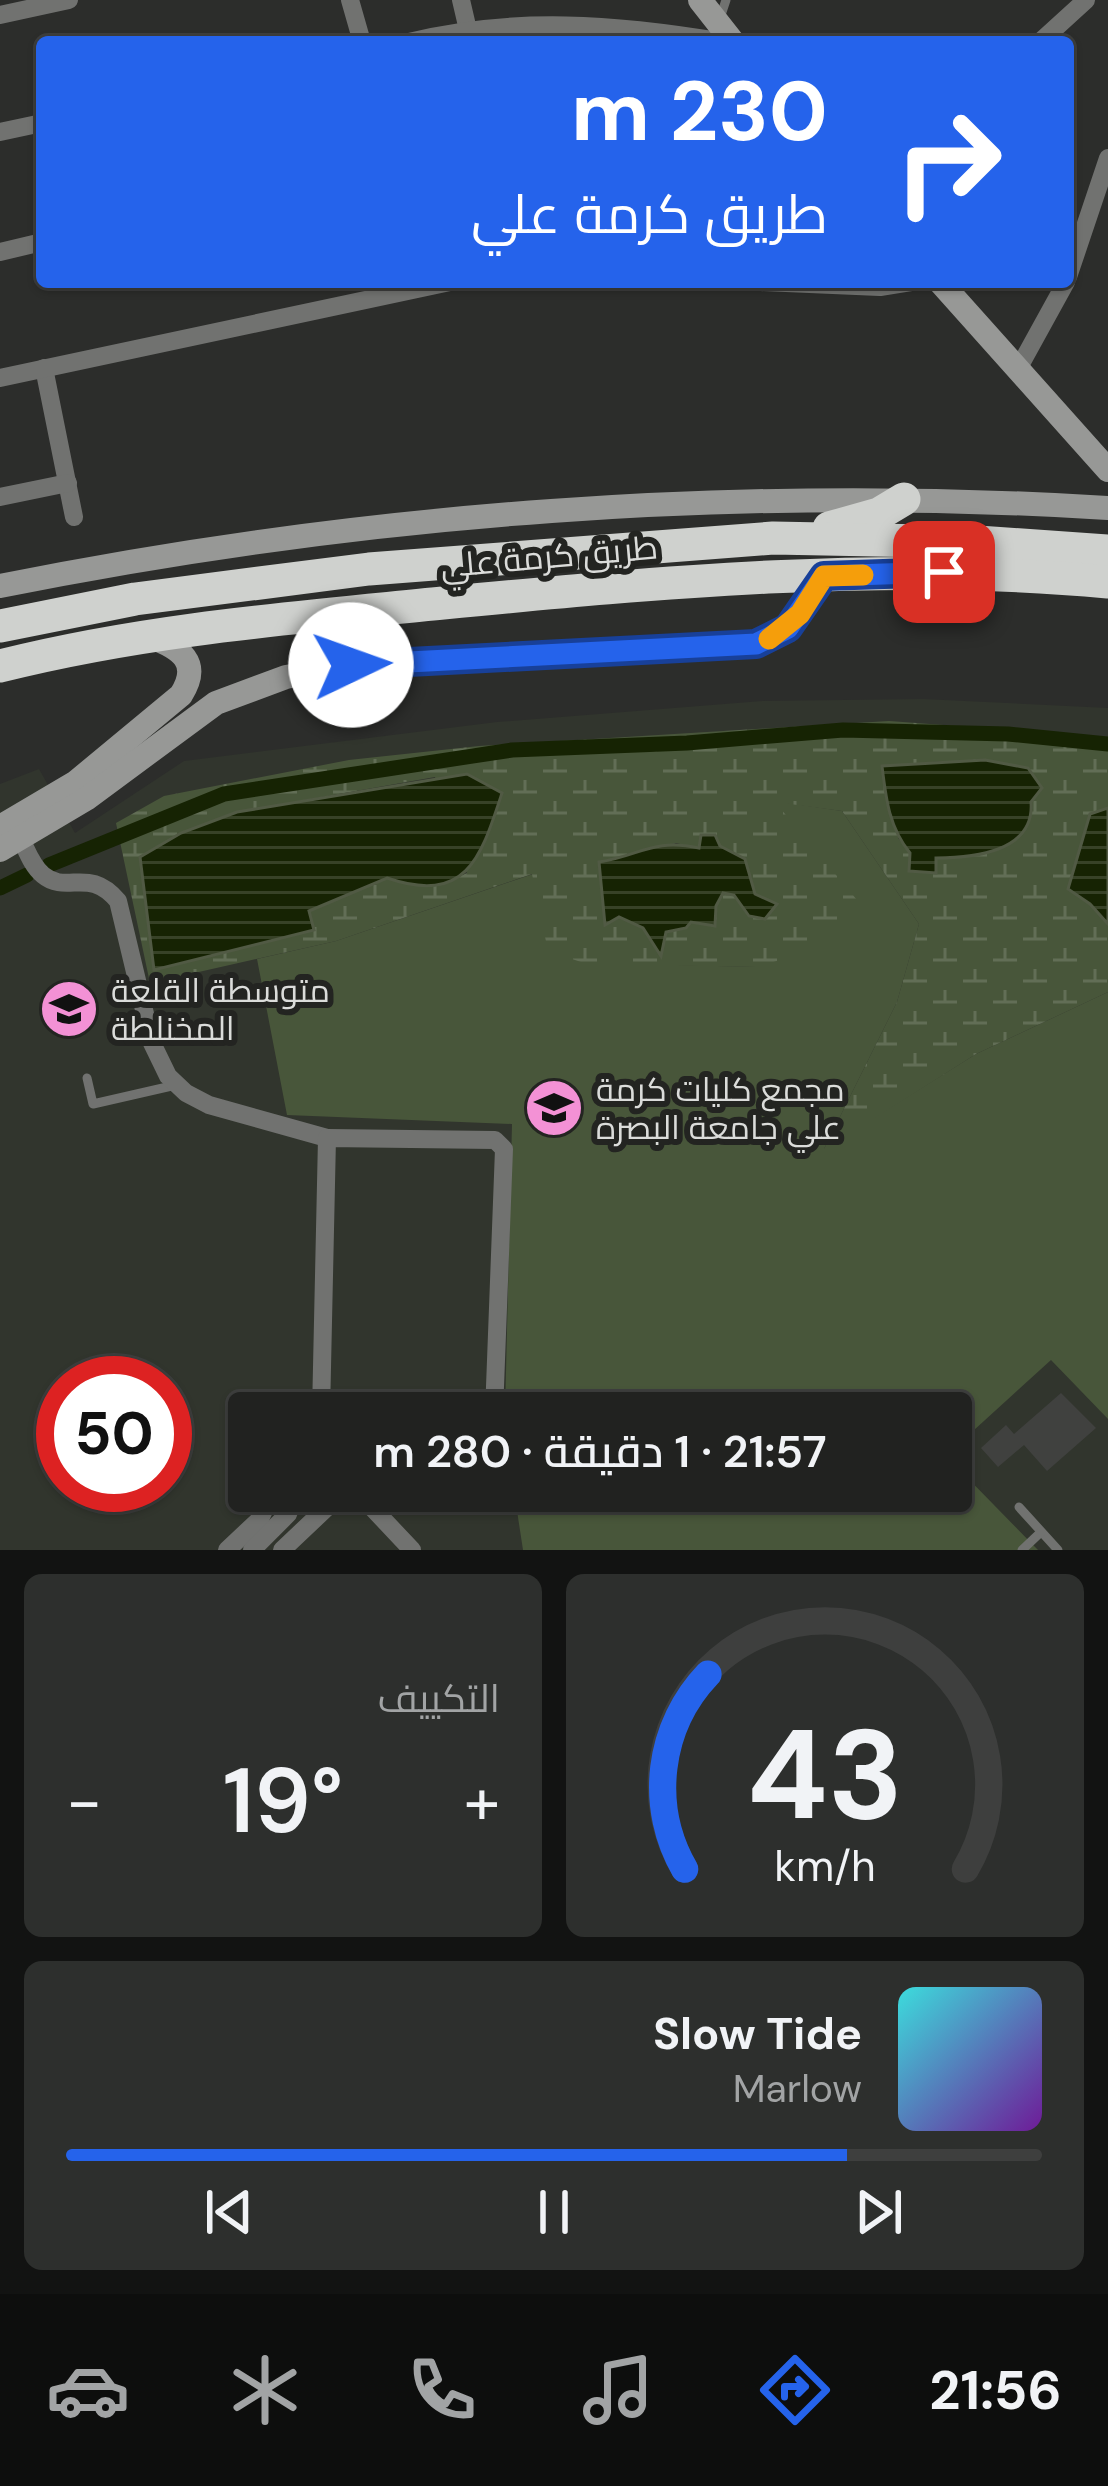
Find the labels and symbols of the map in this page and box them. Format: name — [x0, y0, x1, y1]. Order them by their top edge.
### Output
pin — [893, 521, 995, 623]
street label: طريق كرمة علي — [439, 526, 660, 591]
position arrow — [288, 602, 414, 728]
place label: متوسطة القلعة المخنلطة — [111, 969, 330, 1050]
school or university icon: متوسطة القلعة المخنلطة — [38, 978, 100, 1040]
place label: مجمع كليات كرمة علي جامعة البصرة — [596, 1068, 845, 1153]
school or university icon: مجمع كليات كرمة علي جامعة البصرة — [523, 1077, 585, 1139]
speed limit sign: 50 — [36, 1356, 192, 1512]

